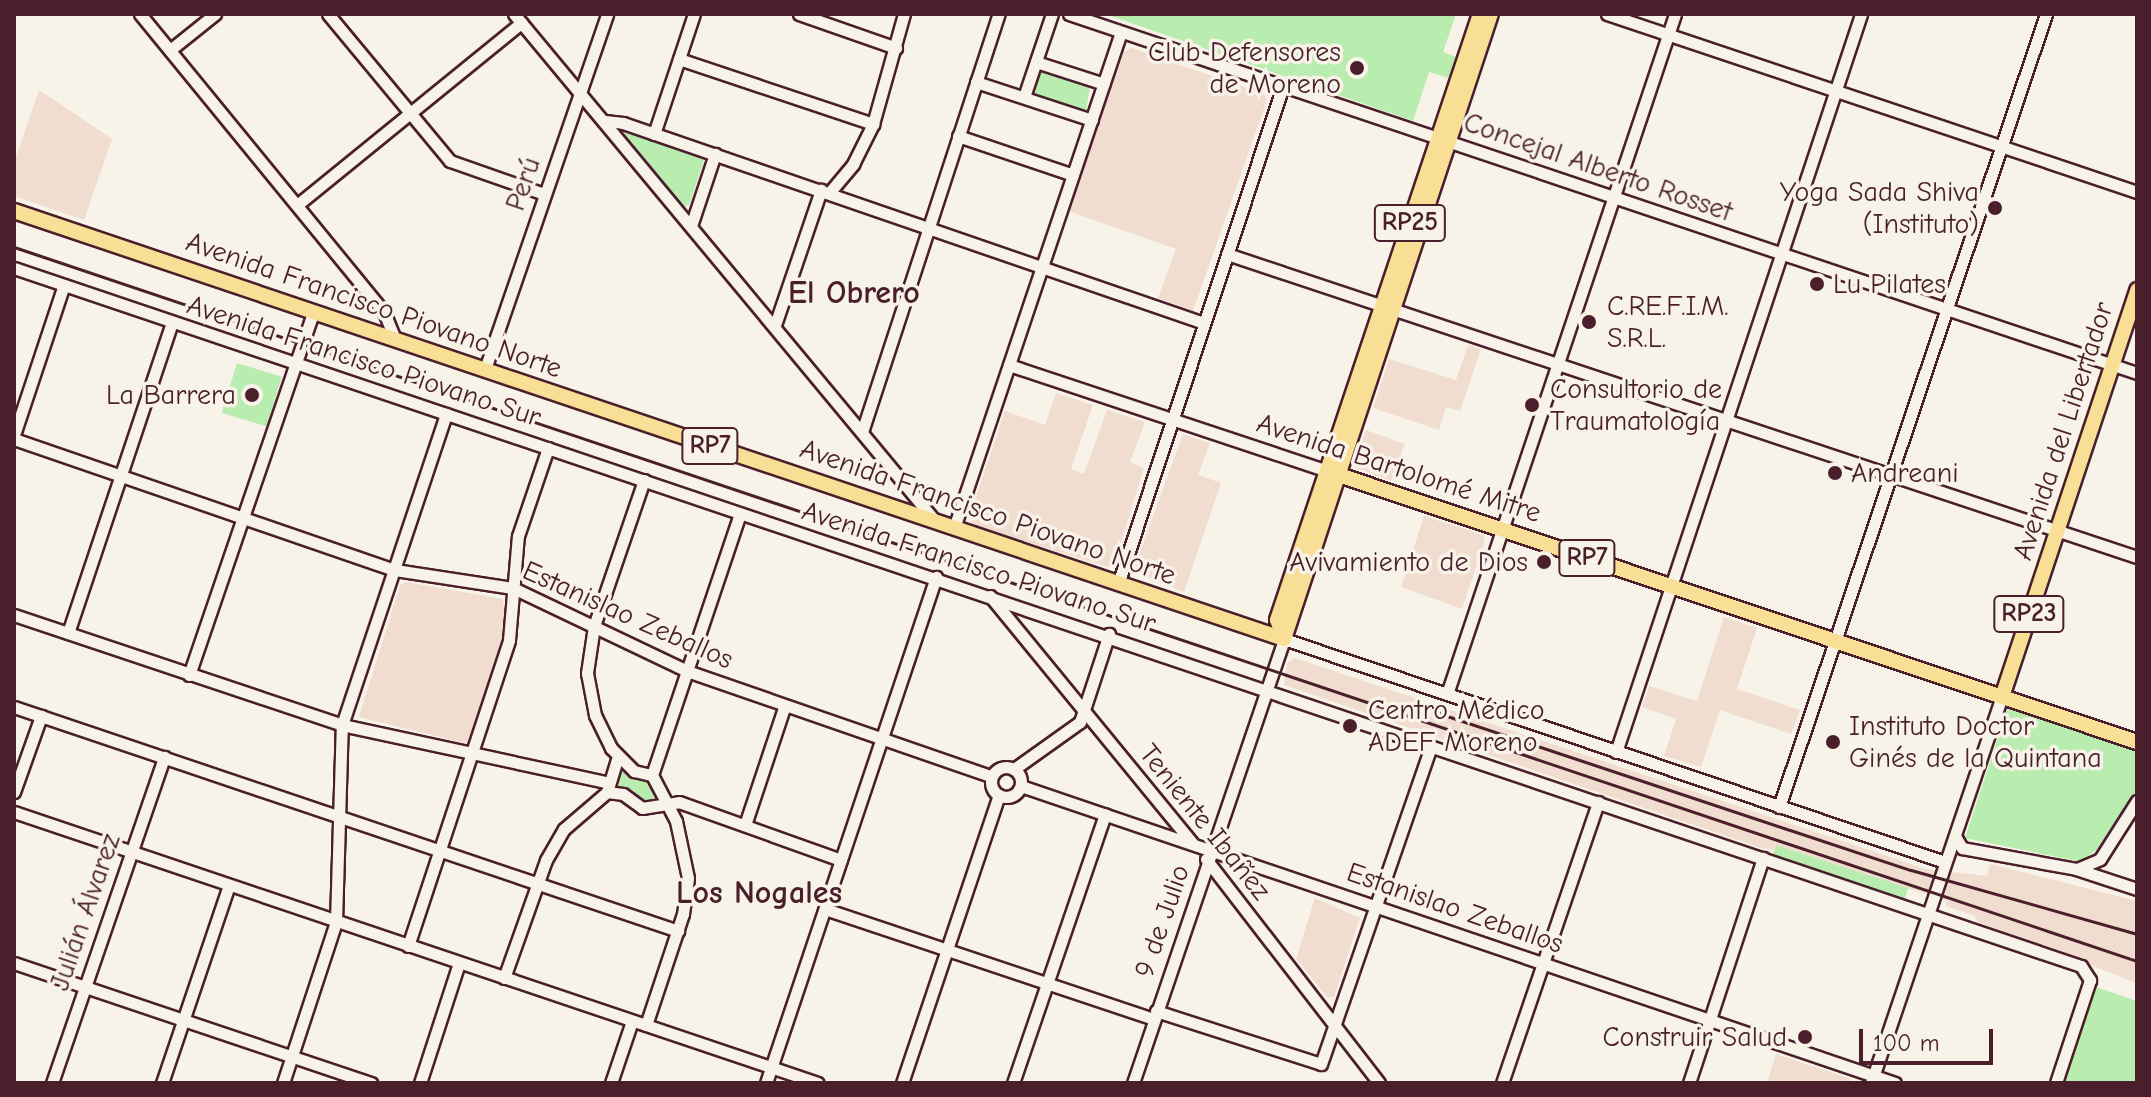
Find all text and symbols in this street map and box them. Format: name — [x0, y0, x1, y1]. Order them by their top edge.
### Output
place label: Club Defensores de Moreno — [1148, 35, 1341, 101]
marker: Club Defensores de Moreno — [1348, 59, 1366, 77]
street label: Concejal Alberto Rosset — [1459, 105, 1737, 229]
street label: Perú — [498, 153, 548, 215]
place label: Yoga Sada Shiva (Instituto) — [1780, 175, 1979, 241]
marker: Yoga Sada Shiva (Instituto) — [1986, 199, 2004, 217]
road number: RP25 — [1372, 201, 1448, 245]
street label: Avenida Francisco Piovano Norte — [182, 225, 566, 385]
place label: Lu Pilates — [1833, 267, 1946, 301]
district label: El Obrero — [788, 274, 920, 312]
marker: Lu Pilates — [1808, 275, 1826, 293]
street label: Avenida Francisco Piovano Sur — [183, 288, 545, 434]
place label: C.RE.F.I.M. S.R.L. — [1607, 289, 1729, 355]
street label: Avenida del Libertador — [2005, 298, 2121, 564]
marker: C.RE.F.I.M. S.R.L. — [1578, 311, 1600, 333]
place label: Consultorio de Traumatología — [1550, 372, 1722, 438]
place label: La Barrera — [106, 378, 236, 412]
marker: La Barrera — [243, 386, 261, 404]
marker: Consultorio de Traumatología — [1521, 394, 1543, 416]
street label: Avenida Bartolomé Mitre — [1253, 406, 1545, 530]
road number: RP7 — [680, 424, 740, 468]
street label: Avenida Francisco Piovano Norte — [796, 432, 1180, 592]
place label: Andreani — [1851, 456, 1958, 490]
marker: Andreani — [1826, 464, 1844, 482]
street label: Avenida Francisco Piovano Sur — [798, 494, 1160, 640]
road number: RP7 — [1557, 536, 1617, 580]
place label: Avivamiento de Dios — [1289, 545, 1528, 579]
marker: Avivamiento de Dios — [1535, 553, 1553, 571]
street label: Estanislao Zeballos — [518, 554, 738, 676]
road number: RP23 — [1993, 592, 2065, 636]
place label: Centro Médico ADEF Moreno — [1368, 693, 1545, 759]
place label: Instituto Doctor Ginés de la Quintana — [1849, 709, 2102, 775]
marker: Centro Médico ADEF Moreno — [1339, 715, 1361, 737]
marker: Instituto Doctor Ginés de la Quintana — [1824, 733, 1842, 751]
street label: Teniente Ibañez — [1132, 737, 1278, 907]
street label: Julián Álvarez — [42, 829, 128, 995]
street label: Estanislao Zeballos — [1342, 855, 1568, 961]
street label: 9 de Julio — [1127, 860, 1197, 982]
district label: Los Nogales — [676, 874, 842, 912]
scale bar — [1863, 1013, 1997, 1063]
place label: Construir Salud — [1602, 1020, 1787, 1054]
marker: Construir Salud — [1794, 1026, 1816, 1048]
text: 100 m — [1873, 1029, 1940, 1057]

